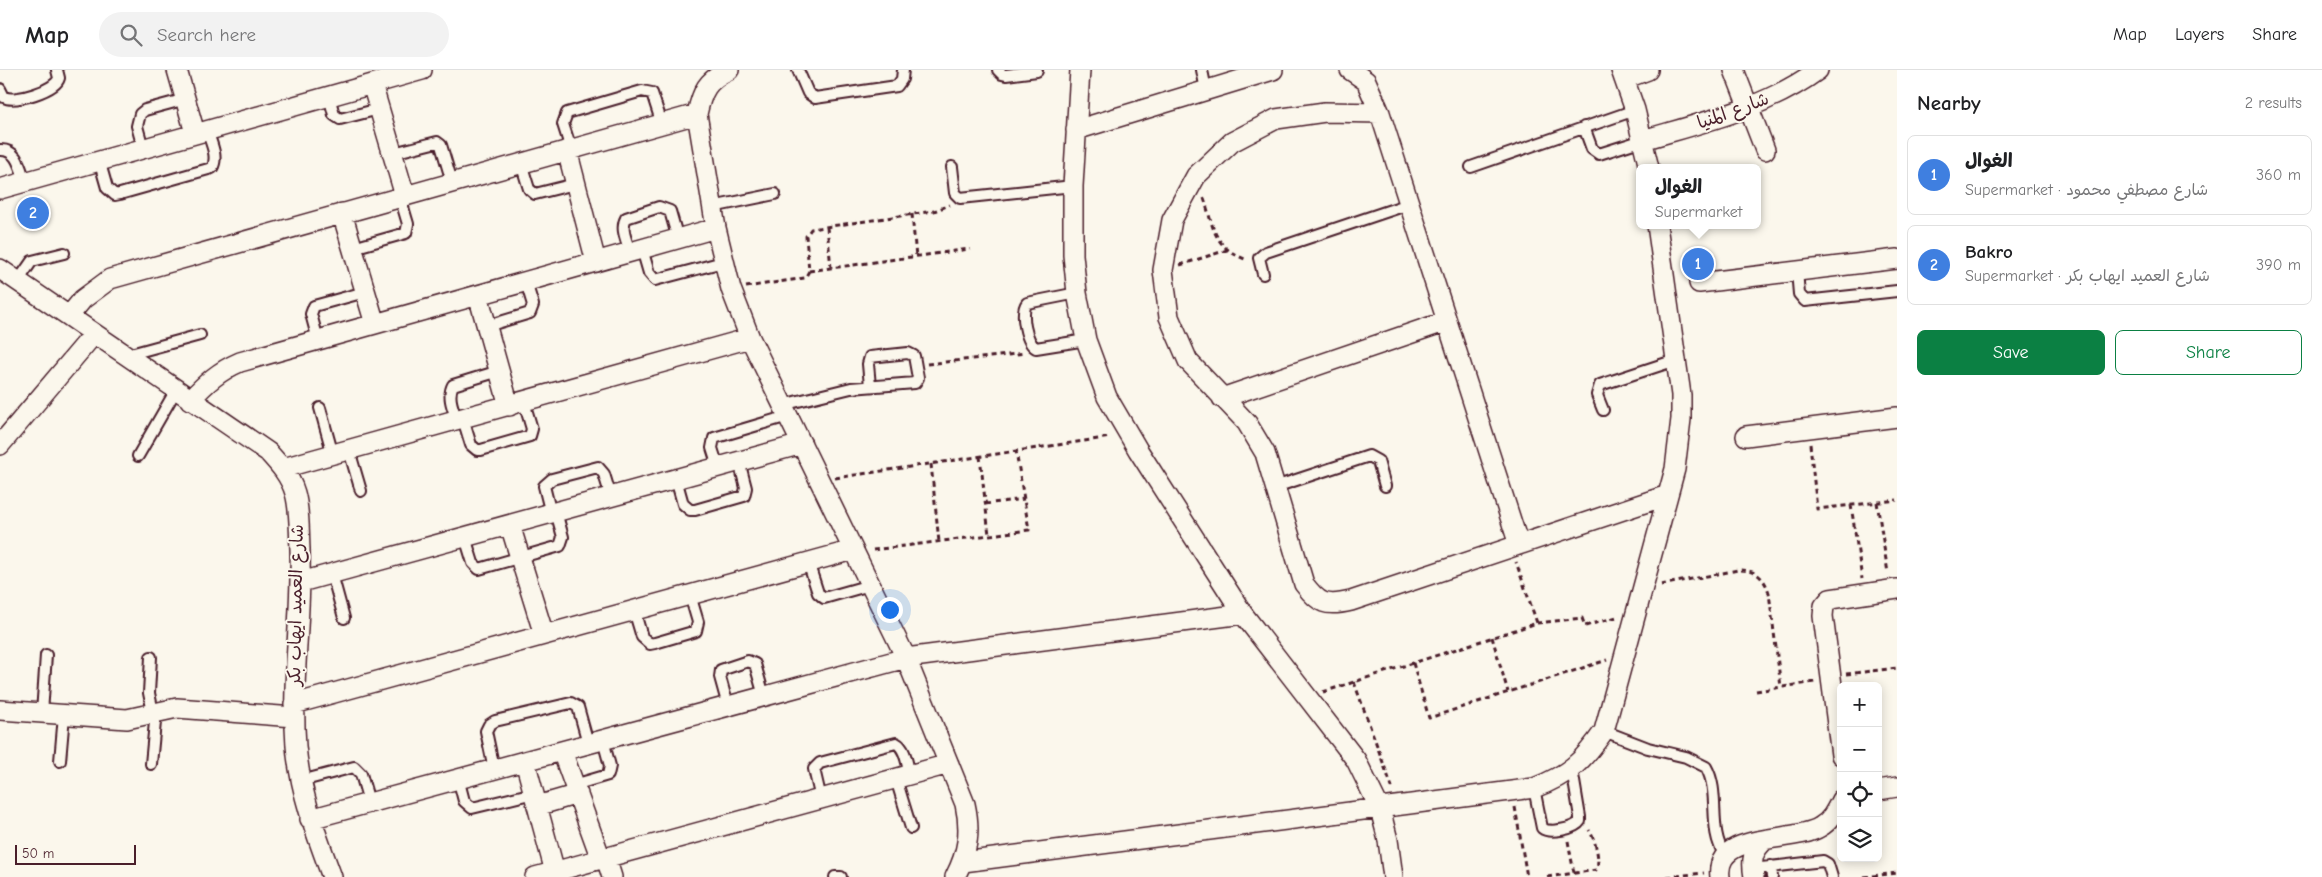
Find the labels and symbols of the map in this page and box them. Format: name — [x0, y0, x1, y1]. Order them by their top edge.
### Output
street label: شارع المنيا — [1694, 88, 1772, 135]
pin: 2 — [17, 194, 49, 232]
pin: 1 — [1682, 245, 1714, 283]
street label: شارع العميد ايهاب بكر — [284, 524, 309, 688]
your location — [877, 597, 903, 623]
scale bar — [15, 842, 136, 865]

